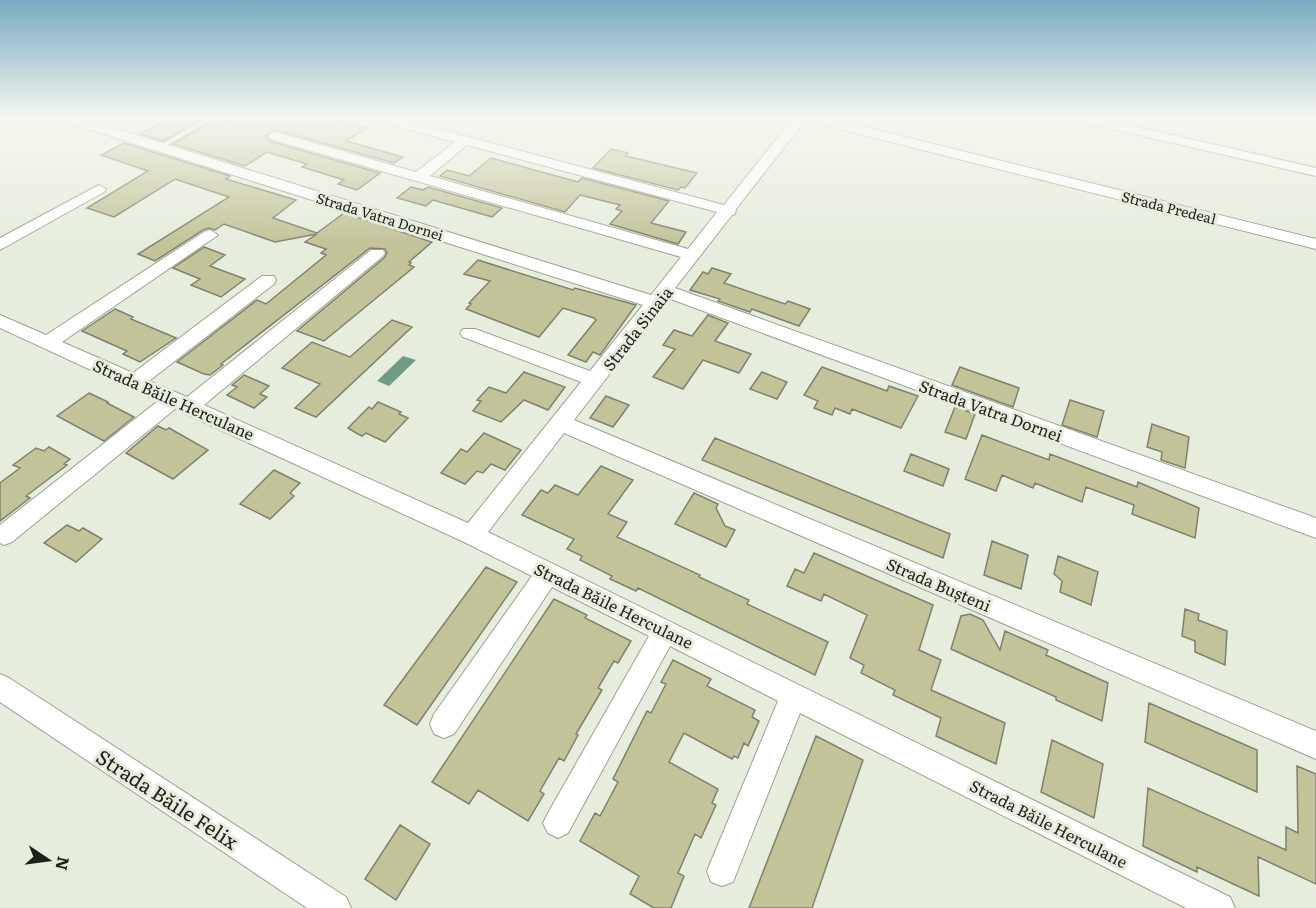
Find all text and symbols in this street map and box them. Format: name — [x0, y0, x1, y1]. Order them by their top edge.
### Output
street label: Strada Predeal — [1120, 186, 1219, 228]
street label: Strada Vatra Dornei — [314, 187, 446, 245]
street label: Strada Sinaia — [596, 280, 678, 375]
street label: Strada Băile Herculane — [90, 353, 258, 445]
street label: Strada Vatra Dornei — [916, 373, 1066, 447]
street label: Strada Bușteni — [883, 551, 995, 617]
street label: Strada Băile Herculane — [531, 556, 697, 654]
street label: Strada Băile Felix — [91, 741, 246, 856]
street label: Strada Băile Herculane — [966, 773, 1132, 873]
north arrow — [18, 830, 78, 890]
text: N — [50, 854, 77, 873]

